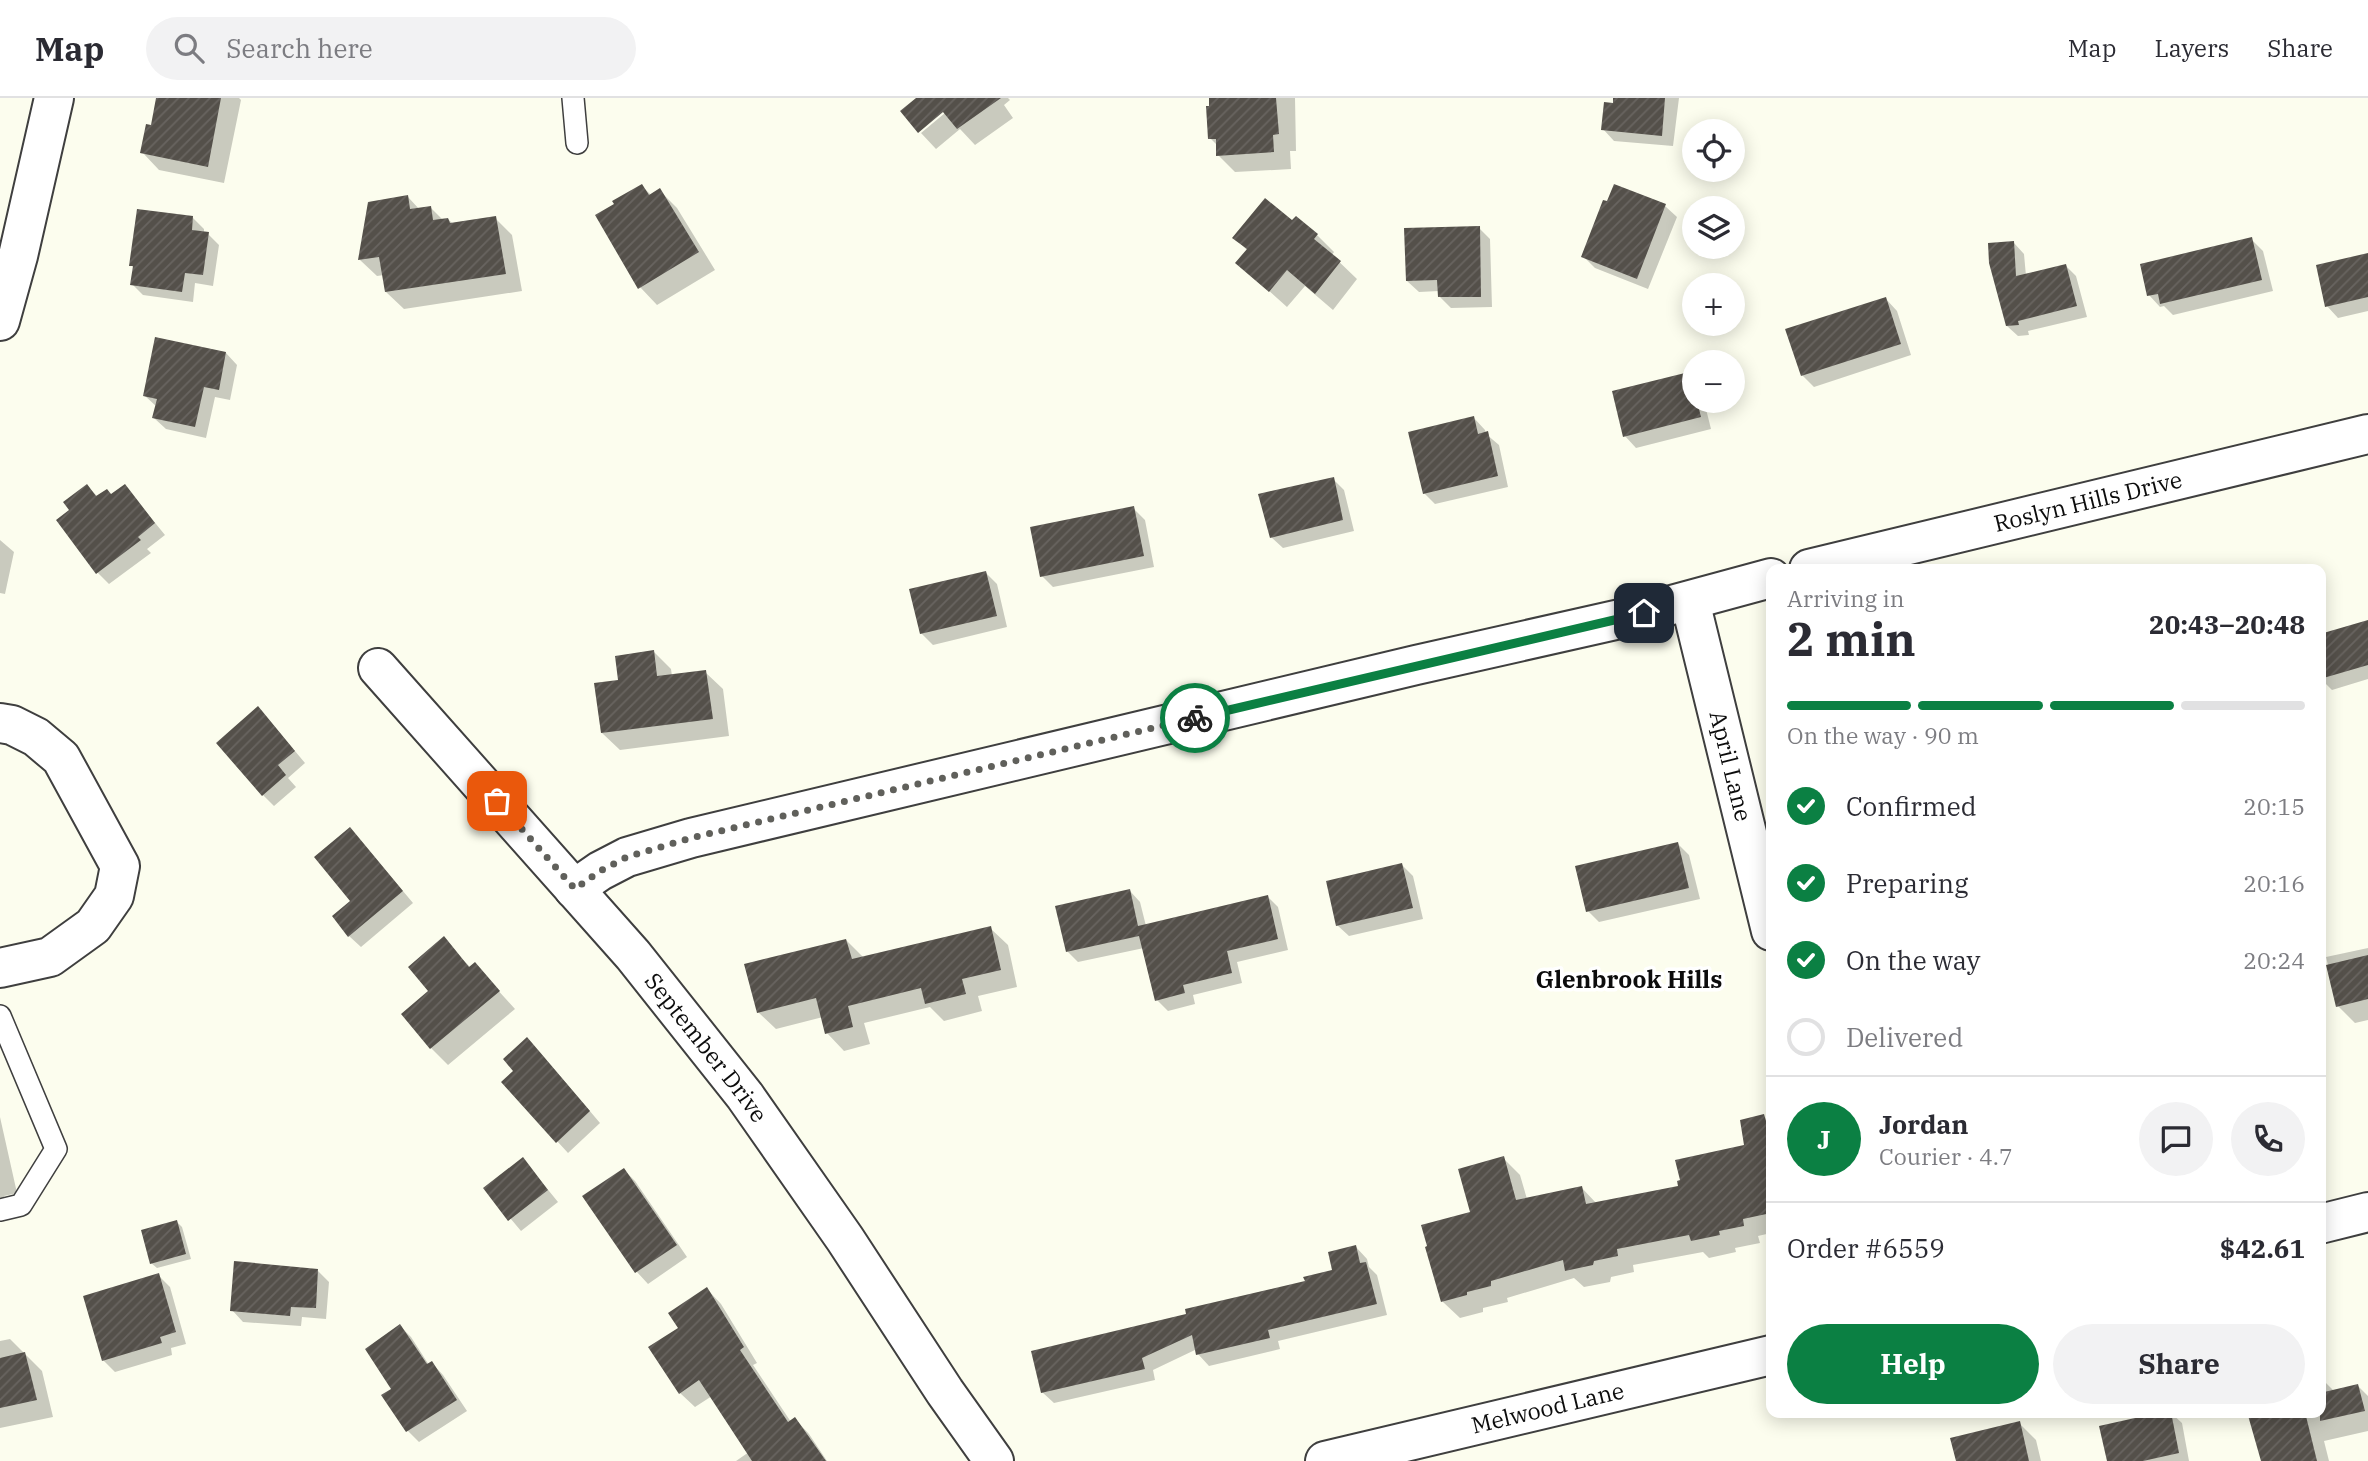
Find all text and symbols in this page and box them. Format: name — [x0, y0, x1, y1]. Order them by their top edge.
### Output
search box — [146, 17, 636, 80]
text: Map — [35, 27, 104, 70]
icon: search — [170, 29, 208, 67]
text: Search here — [226, 31, 373, 65]
text: Map — [2068, 32, 2116, 64]
text: Layers — [2154, 32, 2229, 64]
text: Share — [2267, 32, 2333, 64]
map controls — [1682, 119, 1745, 413]
button: locate — [1682, 119, 1745, 182]
button: layers — [1682, 196, 1745, 259]
button: + — [1682, 273, 1745, 336]
button: − — [1682, 350, 1745, 413]
street label: Roslyn Hills Drive — [1991, 463, 2185, 538]
pin — [1614, 583, 1674, 643]
text: Arriving in — [1787, 583, 1904, 613]
icon: home — [1625, 594, 1663, 632]
text: 20:43–20:48 — [2149, 607, 2305, 641]
text: 2 min — [1787, 609, 1916, 669]
courier — [1160, 683, 1230, 753]
icon: bike — [1176, 699, 1214, 737]
street label: April Lane — [1704, 708, 1759, 824]
text: On the way · 90 m — [1787, 720, 1979, 750]
pin — [467, 771, 527, 831]
icon: bag — [478, 782, 516, 820]
icon: check — [1787, 787, 1825, 825]
text: Confirmed — [1846, 789, 1977, 823]
text: 20:15 — [2243, 791, 2305, 821]
icon: check — [1787, 864, 1825, 902]
text: Preparing — [1846, 866, 1968, 900]
text: 20:16 — [2243, 868, 2305, 898]
icon: check — [1787, 941, 1825, 979]
text: On the way — [1846, 943, 1980, 977]
text: 20:24 — [2243, 945, 2305, 975]
district label: Glenbrook Hills — [1536, 963, 1722, 995]
street label: September Drive — [639, 966, 775, 1128]
text: Delivered — [1846, 1020, 1963, 1054]
button: chat — [2139, 1102, 2213, 1176]
button: phone — [2231, 1102, 2305, 1176]
text: Jordan — [1879, 1107, 1969, 1141]
text: J — [1817, 1122, 1831, 1156]
text: Courier · 4.7 — [1879, 1141, 2013, 1171]
text: Order #6559 — [1787, 1231, 1945, 1265]
text: $42.61 — [2220, 1231, 2305, 1265]
button: Help — [1787, 1324, 2039, 1404]
button: Share — [2053, 1324, 2305, 1404]
street label: Melwood Lane — [1468, 1374, 1627, 1440]

